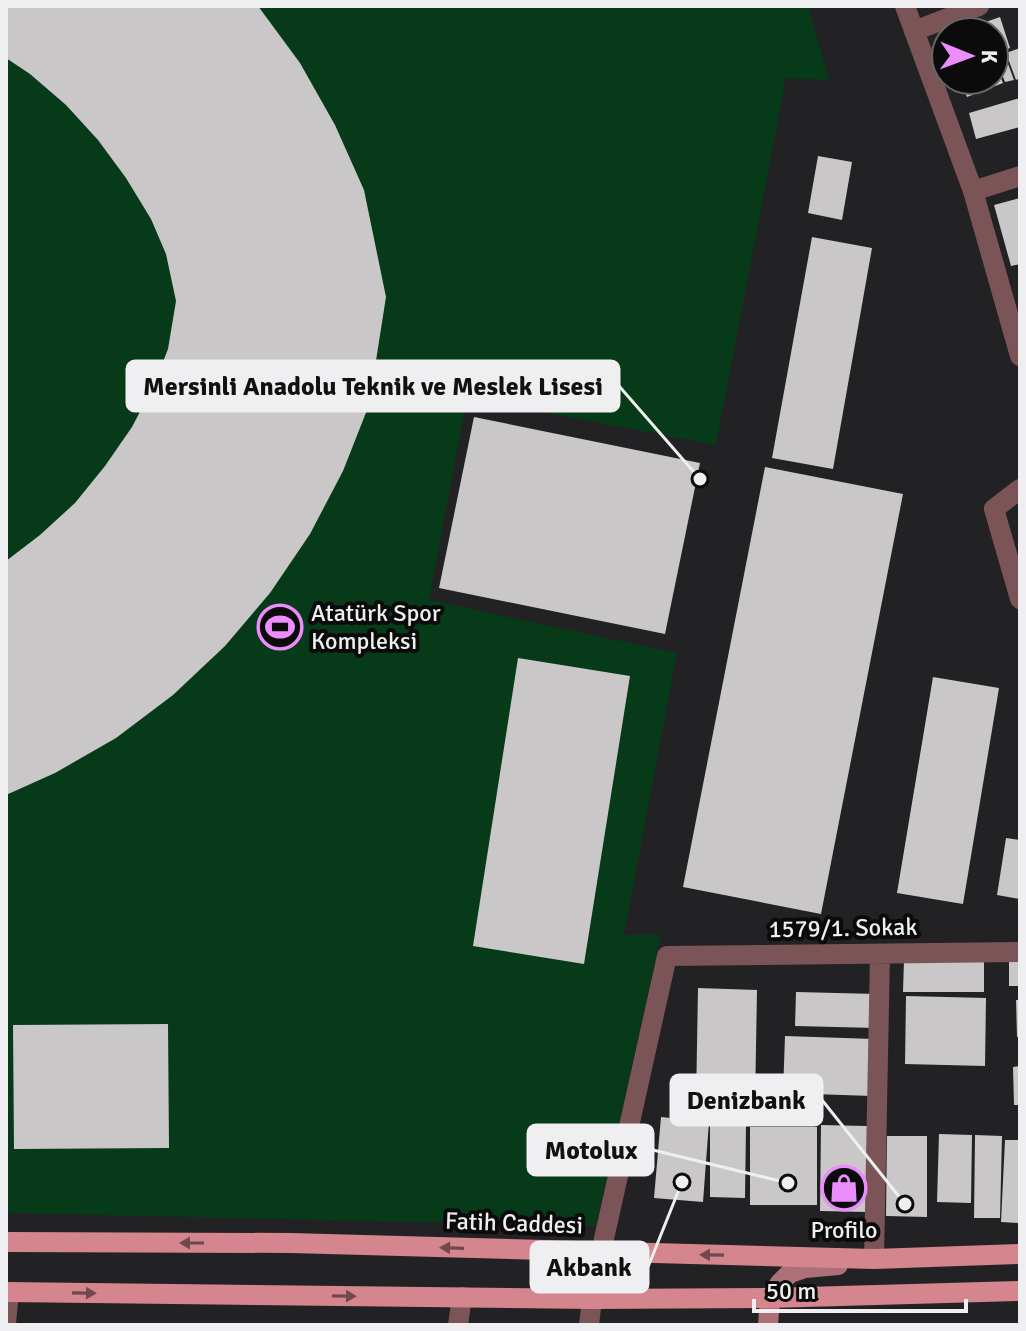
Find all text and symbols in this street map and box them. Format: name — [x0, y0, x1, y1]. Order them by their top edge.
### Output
north arrow — [930, 16, 1010, 96]
text: K — [976, 49, 1003, 64]
callout: Mersinli Anadolu Teknik ve Meslek Lisesi — [127, 361, 619, 411]
text: Mersinli Anadolu Teknik ve Meslek Lisesi — [143, 371, 603, 403]
place label: Atatürk Spor Kompleksi — [311, 598, 441, 656]
sports icon: Atatürk Spor Kompleksi — [256, 603, 304, 651]
street label: 1579/1. Sokak — [768, 912, 918, 944]
callout: Denizbank — [671, 1075, 822, 1125]
text: Denizbank — [687, 1085, 806, 1117]
callout: Motolux — [528, 1125, 653, 1175]
text: Motolux — [545, 1135, 638, 1167]
shop icon: Profilo — [820, 1164, 868, 1212]
street label: Fatih Caddesi — [445, 1206, 583, 1240]
place label: Profilo — [810, 1215, 878, 1245]
one-way arrow — [179, 1236, 204, 1249]
one-way arrow — [439, 1241, 464, 1254]
callout: Akbank — [531, 1242, 648, 1292]
one-way arrow — [699, 1249, 724, 1261]
text: Akbank — [546, 1252, 632, 1284]
scale bar — [754, 1263, 966, 1313]
text: 50 m — [766, 1276, 816, 1306]
one-way arrow — [72, 1287, 97, 1299]
one-way arrow — [332, 1290, 357, 1302]

